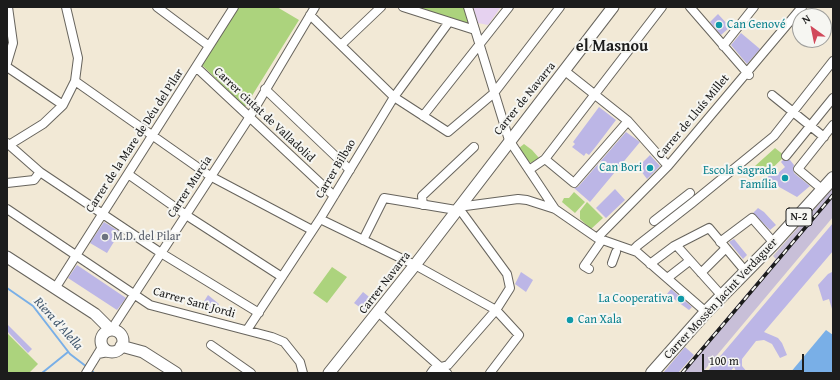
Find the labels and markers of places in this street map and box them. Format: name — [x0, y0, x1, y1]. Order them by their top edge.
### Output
place label: Can Genové — [727, 18, 786, 32]
marker: Can Genové — [714, 20, 724, 30]
place label: Can Bori — [599, 161, 642, 175]
marker: Can Bori — [645, 163, 655, 173]
place label: Escola Sagrada Família — [703, 164, 777, 192]
marker: Escola Sagrada Família — [780, 173, 790, 183]
place label: M.D. del Pilar — [113, 230, 180, 244]
marker: M.D. del Pilar — [100, 232, 110, 242]
place label: La Cooperativa — [598, 292, 673, 306]
marker: La Cooperativa — [676, 294, 686, 304]
place label: Can Xala — [578, 313, 622, 327]
marker: Can Xala — [565, 315, 575, 325]

